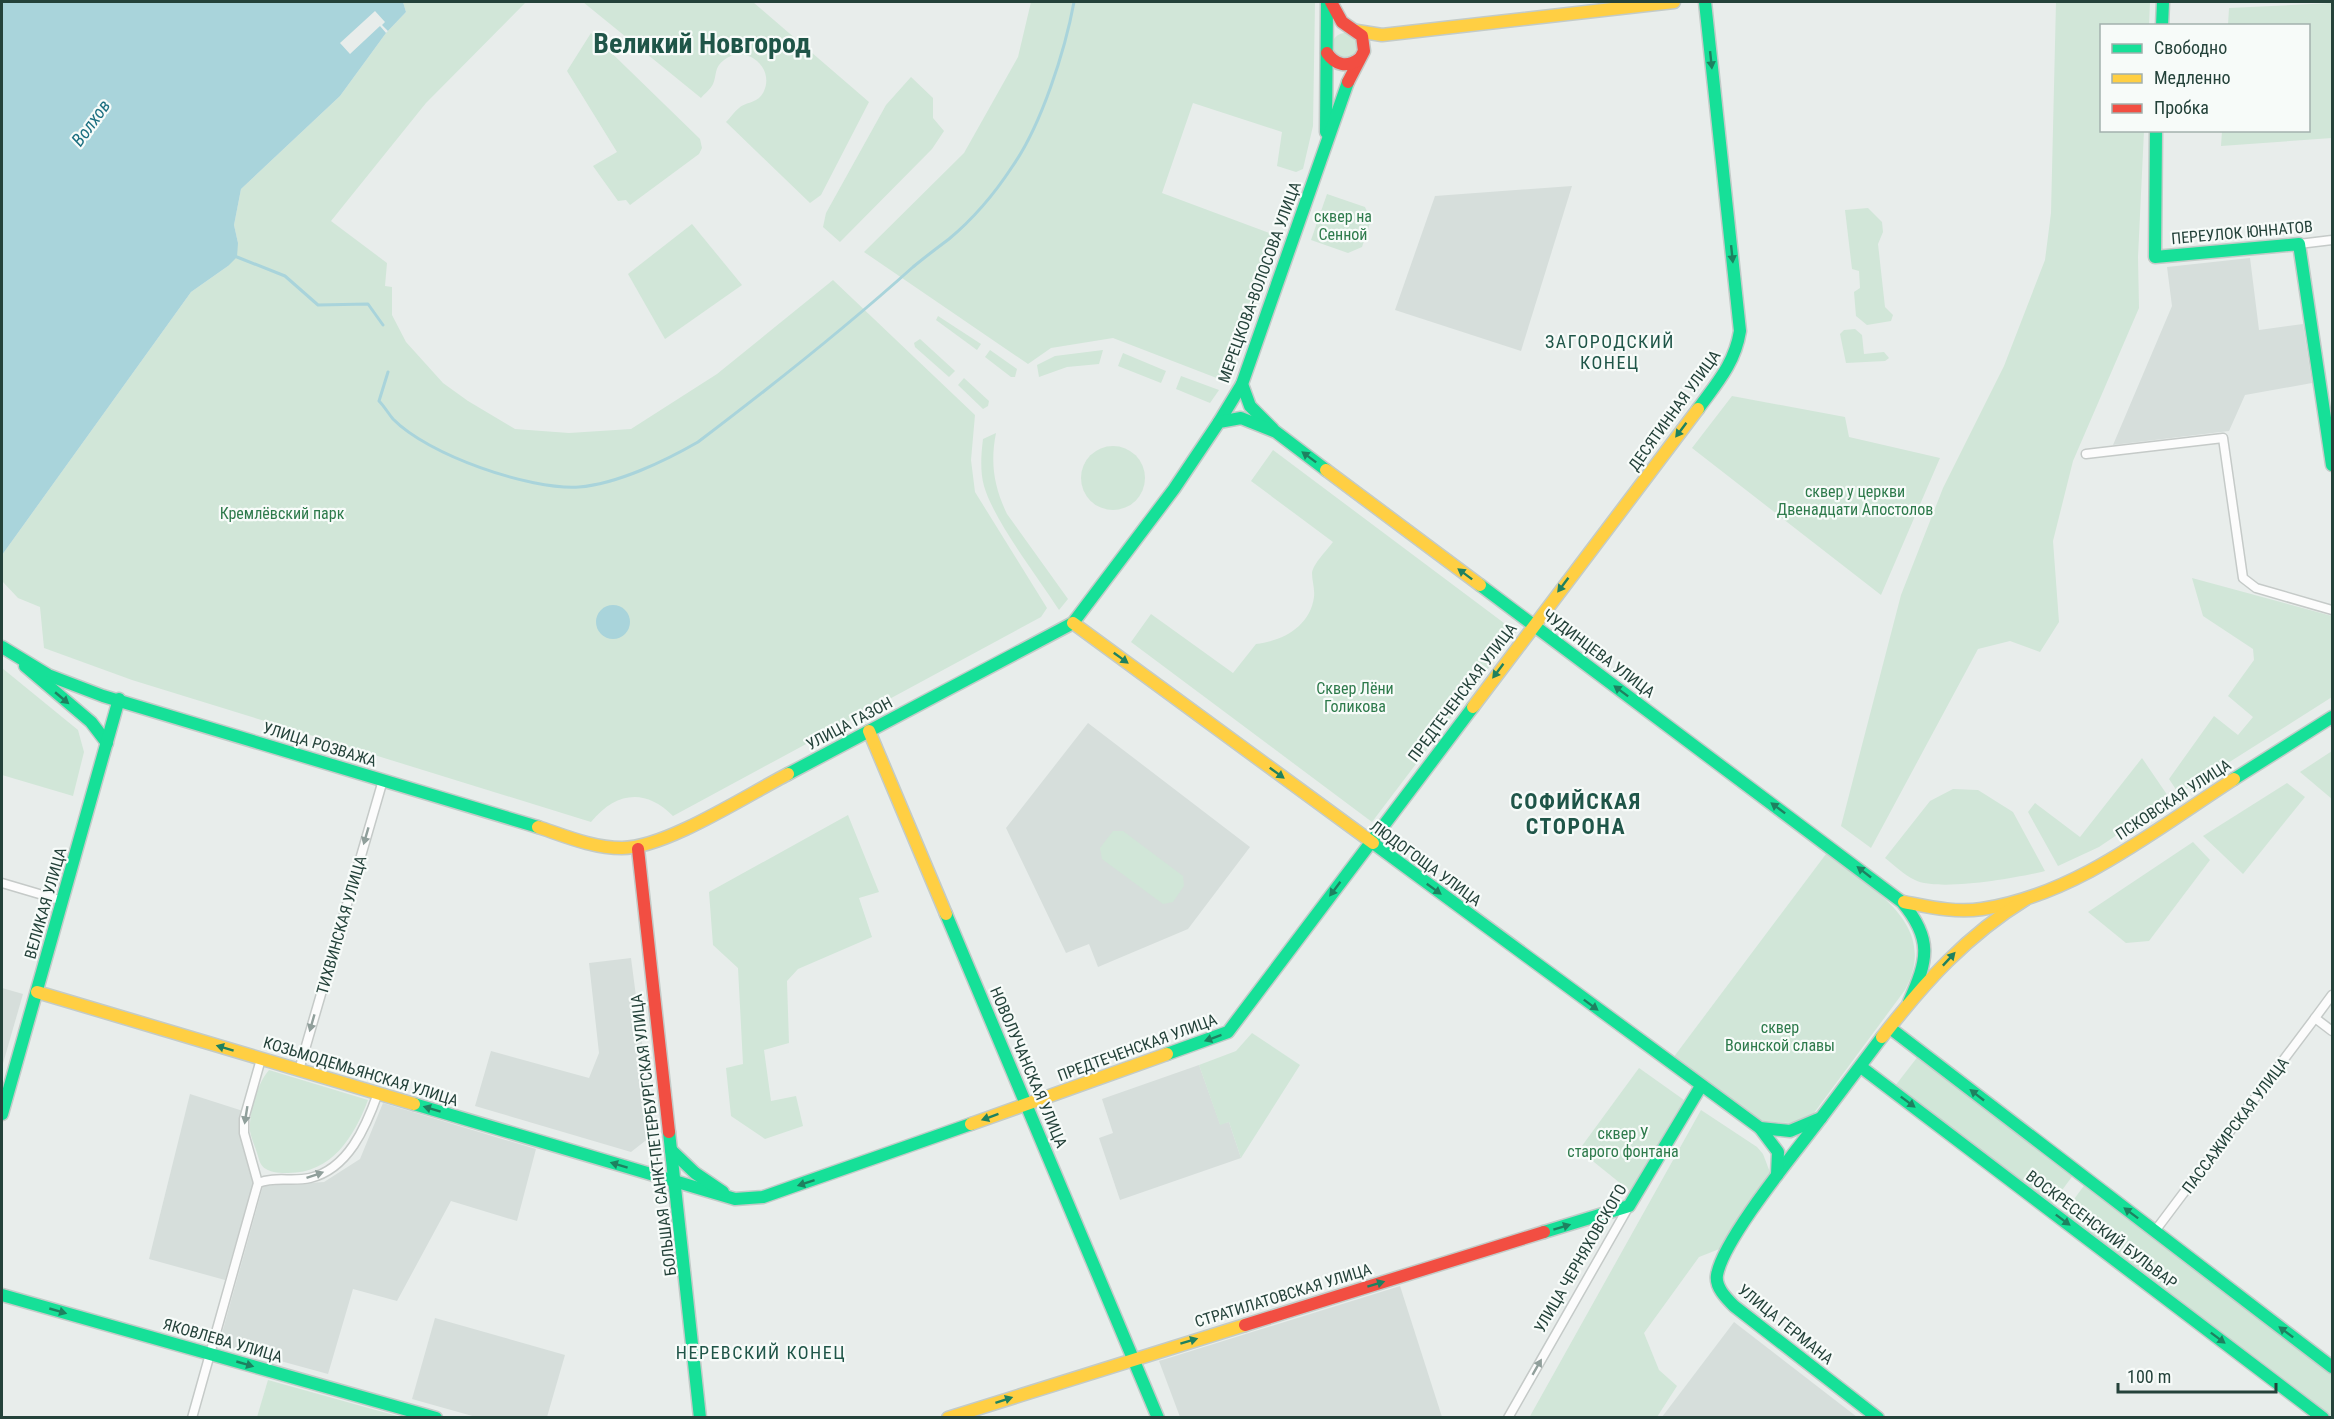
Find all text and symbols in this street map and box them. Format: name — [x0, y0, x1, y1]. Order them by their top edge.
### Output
legend — [2100, 24, 2310, 132]
district label: Великий Новгород — [593, 27, 811, 60]
text: Свободно — [2154, 37, 2227, 58]
one-way arrow — [1706, 50, 1716, 69]
text: Медленно — [2154, 67, 2231, 88]
water label: Волхов — [67, 95, 114, 150]
text: Пробка — [2154, 97, 2209, 118]
street label: МЕРЕЦКОВА-ВОЛОСОВА УЛИЦА — [1214, 179, 1305, 385]
park label: сквер на Сенной — [1314, 207, 1372, 244]
street label: ПЕРЕУЛОК ЮННАТОВ — [2170, 217, 2314, 248]
one-way arrow — [1727, 244, 1737, 263]
district label: ЗАГОРОДСКИЙ КОНЕЦ — [1545, 331, 1675, 373]
street label: ДЕСЯТИННАЯ УЛИЦА — [1624, 346, 1724, 474]
one-way arrow — [1675, 422, 1688, 438]
one-way arrow — [1302, 451, 1318, 463]
park label: сквер у церкви Двенадцати Апостолов — [1777, 482, 1933, 519]
park label: Кремлёвский парк — [220, 504, 345, 523]
one-way arrow — [1458, 568, 1474, 580]
one-way arrow — [1558, 578, 1570, 593]
street label: ЧУДИНЦЕВА УЛИЦА — [1539, 605, 1659, 702]
street label: ПРЕДТЕЧЕНСКАЯ УЛИЦА — [1404, 619, 1521, 765]
one-way arrow — [1113, 651, 1128, 663]
one-way arrow — [1492, 663, 1505, 679]
park label: Сквер Лёни Голикова — [1316, 679, 1394, 716]
one-way arrow — [1614, 685, 1629, 697]
one-way arrow — [54, 691, 70, 704]
street label: УЛИЦА ГАЗОН — [803, 693, 896, 754]
street label: УЛИЦА РОЗВАЖА — [261, 718, 379, 771]
street label: ПСКОВСКАЯ УЛИЦА — [2112, 755, 2235, 844]
one-way arrow — [1270, 767, 1285, 779]
district label: СОФИЙСКАЯ СТОРОНА — [1510, 789, 1642, 839]
one-way arrow — [1770, 802, 1785, 814]
street label: ЛЮДОГОЩА УЛИЦА — [1366, 817, 1485, 910]
one-way arrow — [361, 827, 370, 845]
street label: ВЕЛИКАЯ УЛИЦА — [20, 845, 70, 961]
street label: ТИХВИНСКАЯ УЛИЦА — [313, 854, 370, 997]
one-way arrow — [1856, 866, 1871, 878]
one-way arrow — [1329, 881, 1342, 897]
one-way arrow — [1426, 883, 1442, 895]
one-way arrow — [1942, 951, 1956, 966]
street label: НОВОЛУЧАНСКАЯ УЛИЦА — [986, 984, 1071, 1150]
street label: БОЛЬШАЯ САНКТ-ПЕТЕРБУРГСКАЯ УЛИЦА — [627, 993, 680, 1277]
one-way arrow — [1583, 999, 1599, 1011]
street label: ПРЕДТЕЧЕНСКАЯ УЛИЦА — [1055, 1010, 1220, 1085]
one-way arrow — [307, 1014, 317, 1032]
park label: сквер Воинской славы — [1725, 1018, 1835, 1055]
street label: КОЗЬМОДЕМЬЯНСКАЯ УЛИЦА — [261, 1033, 461, 1110]
one-way arrow — [1204, 1033, 1222, 1043]
one-way arrow — [216, 1043, 234, 1052]
street label: ПАССАЖИРСКАЯ УЛИЦА — [2178, 1053, 2293, 1197]
one-way arrow — [1969, 1089, 1984, 1101]
one-way arrow — [1900, 1096, 1916, 1109]
one-way arrow — [423, 1104, 441, 1113]
one-way arrow — [241, 1105, 250, 1124]
one-way arrow — [981, 1113, 999, 1123]
park label: сквер У старого фонтана — [1567, 1124, 1679, 1161]
one-way arrow — [610, 1160, 628, 1169]
street label: ВОСКРЕСЕНСКИЙ БУЛЬВАР — [2022, 1166, 2181, 1292]
one-way arrow — [306, 1170, 324, 1180]
one-way arrow — [797, 1178, 815, 1188]
street label: УЛИЦА ЧЕРНЯХОВСКОГО — [1530, 1181, 1631, 1336]
one-way arrow — [2124, 1208, 2139, 1220]
one-way arrow — [2056, 1214, 2071, 1226]
one-way arrow — [1553, 1222, 1571, 1231]
street label: СТРАТИЛАТОВСКАЯ УЛИЦА — [1192, 1260, 1374, 1331]
one-way arrow — [1367, 1279, 1385, 1288]
street label: УЛИЦА ГЕРМАНА — [1734, 1280, 1837, 1369]
one-way arrow — [49, 1306, 67, 1316]
street label: ЯКОВЛЕВА УЛИЦА — [161, 1314, 285, 1367]
one-way arrow — [2278, 1325, 2294, 1338]
one-way arrow — [2210, 1332, 2226, 1344]
one-way arrow — [1181, 1336, 1199, 1345]
district label: НЕРЕВСКИЙ КОНЕЦ — [676, 1342, 846, 1363]
scale bar — [2118, 1356, 2276, 1394]
one-way arrow — [1532, 1358, 1542, 1375]
one-way arrow — [236, 1360, 254, 1369]
text: 100 m — [2127, 1366, 2171, 1387]
one-way arrow — [995, 1395, 1013, 1404]

